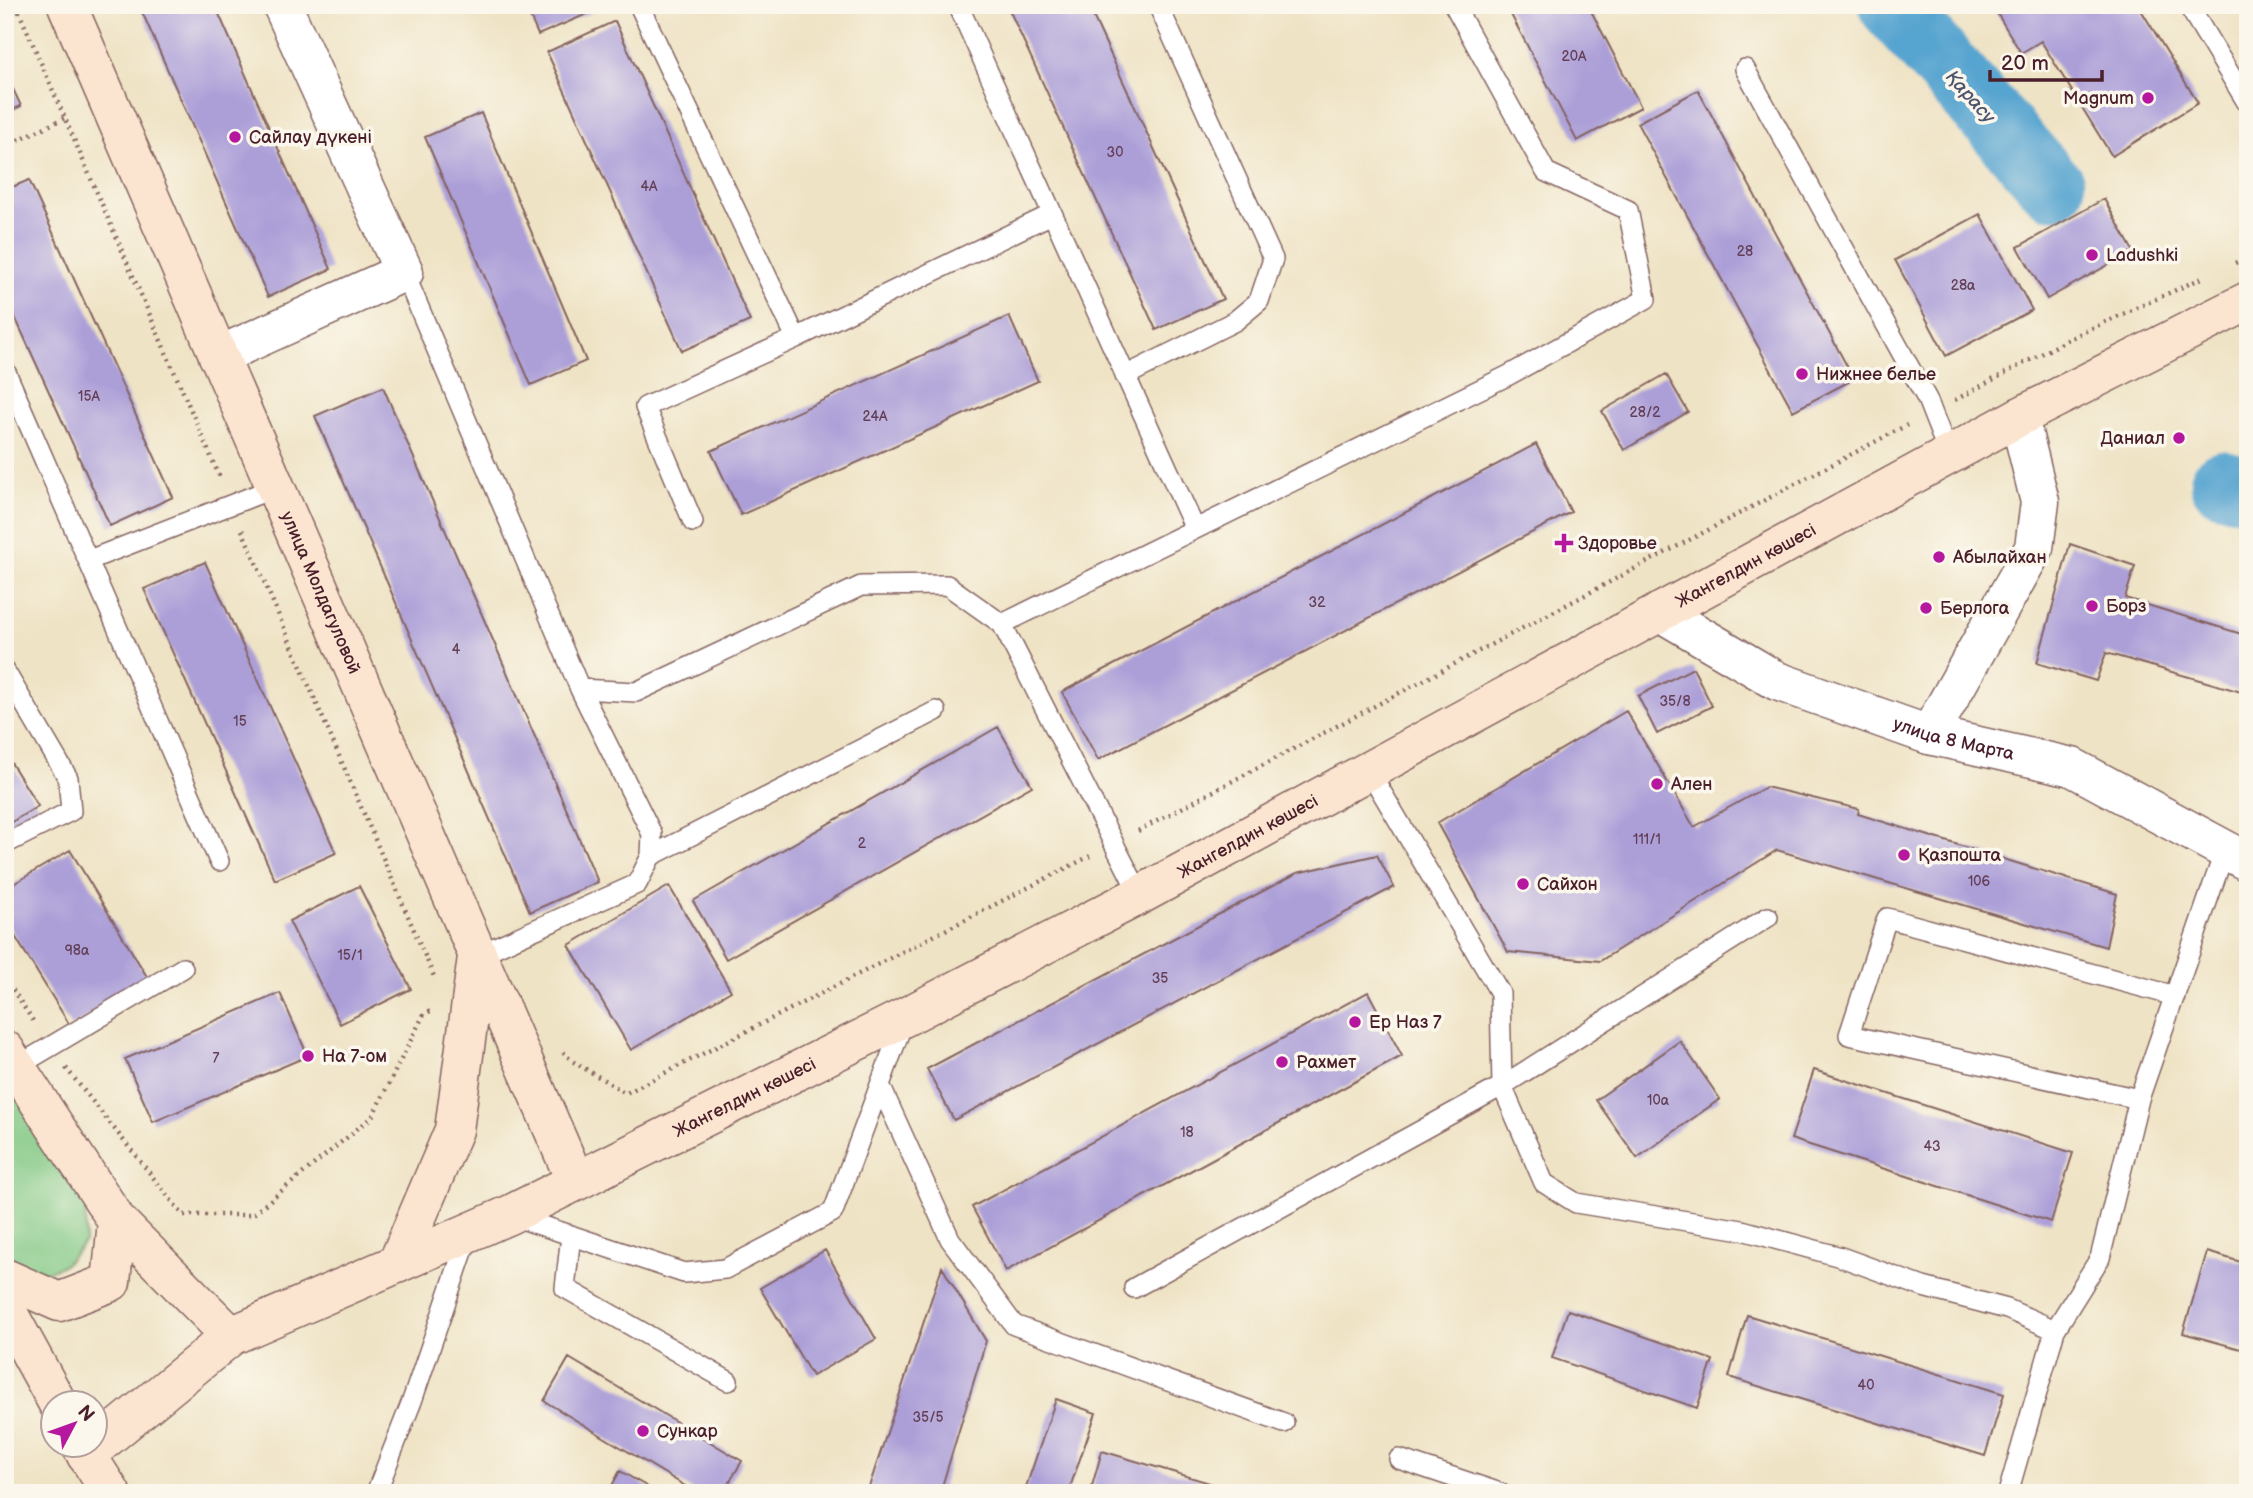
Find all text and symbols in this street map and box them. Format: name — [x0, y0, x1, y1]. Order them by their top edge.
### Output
scale bar — [1990, 38, 2102, 82]
house number: 20А — [1562, 48, 1587, 65]
text: 20 m — [2001, 51, 2049, 76]
water label: Қарасу — [1940, 66, 2000, 129]
place label: Magnum — [2063, 88, 2134, 109]
marker: Magnum — [2140, 90, 2156, 106]
place label: Сайлау дүкені — [249, 127, 372, 148]
marker: Сайлау дүкені — [227, 129, 243, 145]
house number: 30 — [1107, 144, 1123, 161]
house number: 4А — [640, 178, 658, 195]
house number: 28 — [1737, 243, 1753, 260]
place label: Ladushki — [2106, 245, 2178, 266]
marker: Ladushki — [2084, 247, 2100, 263]
house number: 28а — [1951, 277, 1976, 294]
place label: Нижнее белье — [1816, 364, 1936, 385]
marker: Нижнее белье — [1794, 366, 1810, 382]
house number: 15А — [78, 388, 100, 405]
house number: 28/2 — [1629, 404, 1661, 421]
house number: 24А — [862, 408, 888, 425]
place label: Даниал — [2101, 428, 2165, 449]
marker: Даниал — [2171, 430, 2187, 446]
street label: улица Молдагуловой — [276, 508, 365, 677]
street label: Жангелдин көшесі — [1672, 519, 1820, 613]
place label: Здоровье — [1578, 533, 1657, 554]
marker: Здоровье — [1556, 535, 1572, 551]
place label: Абылайхан — [1952, 547, 2047, 568]
marker: Абылайхан — [1931, 549, 1947, 565]
house number: 32 — [1309, 594, 1326, 611]
place label: Борз — [2106, 596, 2147, 617]
place label: Берлога — [1940, 598, 2010, 619]
marker: Борз — [2084, 598, 2100, 614]
marker: Берлога — [1918, 600, 1934, 616]
house number: 4 — [452, 641, 461, 658]
house number: 35/8 — [1659, 693, 1691, 710]
house number: 15 — [233, 713, 247, 730]
street label: улица 8 Марта — [1890, 713, 2016, 765]
place label: Ален — [1670, 774, 1712, 795]
marker: Ален — [1649, 776, 1665, 792]
street label: Жангелдин көшесі — [1174, 790, 1322, 883]
house number: 111/1 — [1633, 831, 1661, 848]
house number: 2 — [858, 835, 867, 852]
place label: Қазпошта — [1918, 845, 2001, 866]
marker: Қазпошта — [1896, 847, 1912, 863]
house number: 106 — [1968, 873, 1991, 890]
place label: Сайхон — [1537, 874, 1598, 895]
marker: Сайхон — [1515, 876, 1531, 892]
house number: 98а — [65, 942, 90, 959]
house number: 15/1 — [337, 947, 363, 964]
house number: 35 — [1152, 970, 1168, 987]
place label: Ер Наз 7 — [1369, 1012, 1442, 1033]
marker: Ер Наз 7 — [1347, 1014, 1363, 1030]
place label: На 7-ом — [322, 1046, 387, 1067]
marker: На 7-ом — [300, 1048, 316, 1064]
house number: 7 — [213, 1050, 220, 1067]
place label: Рахмет — [1296, 1052, 1357, 1073]
street label: Жангелдин көшесі — [670, 1053, 819, 1142]
marker: Рахмет — [1274, 1054, 1290, 1070]
house number: 10а — [1647, 1092, 1670, 1109]
house number: 18 — [1180, 1124, 1194, 1141]
house number: 43 — [1923, 1138, 1941, 1155]
house number: 40 — [1858, 1377, 1874, 1394]
north arrow — [38, 1390, 108, 1460]
text: N — [72, 1401, 99, 1427]
house number: 35/5 — [913, 1409, 943, 1426]
place label: Сункар — [657, 1421, 718, 1442]
marker: Сункар — [635, 1423, 651, 1439]

